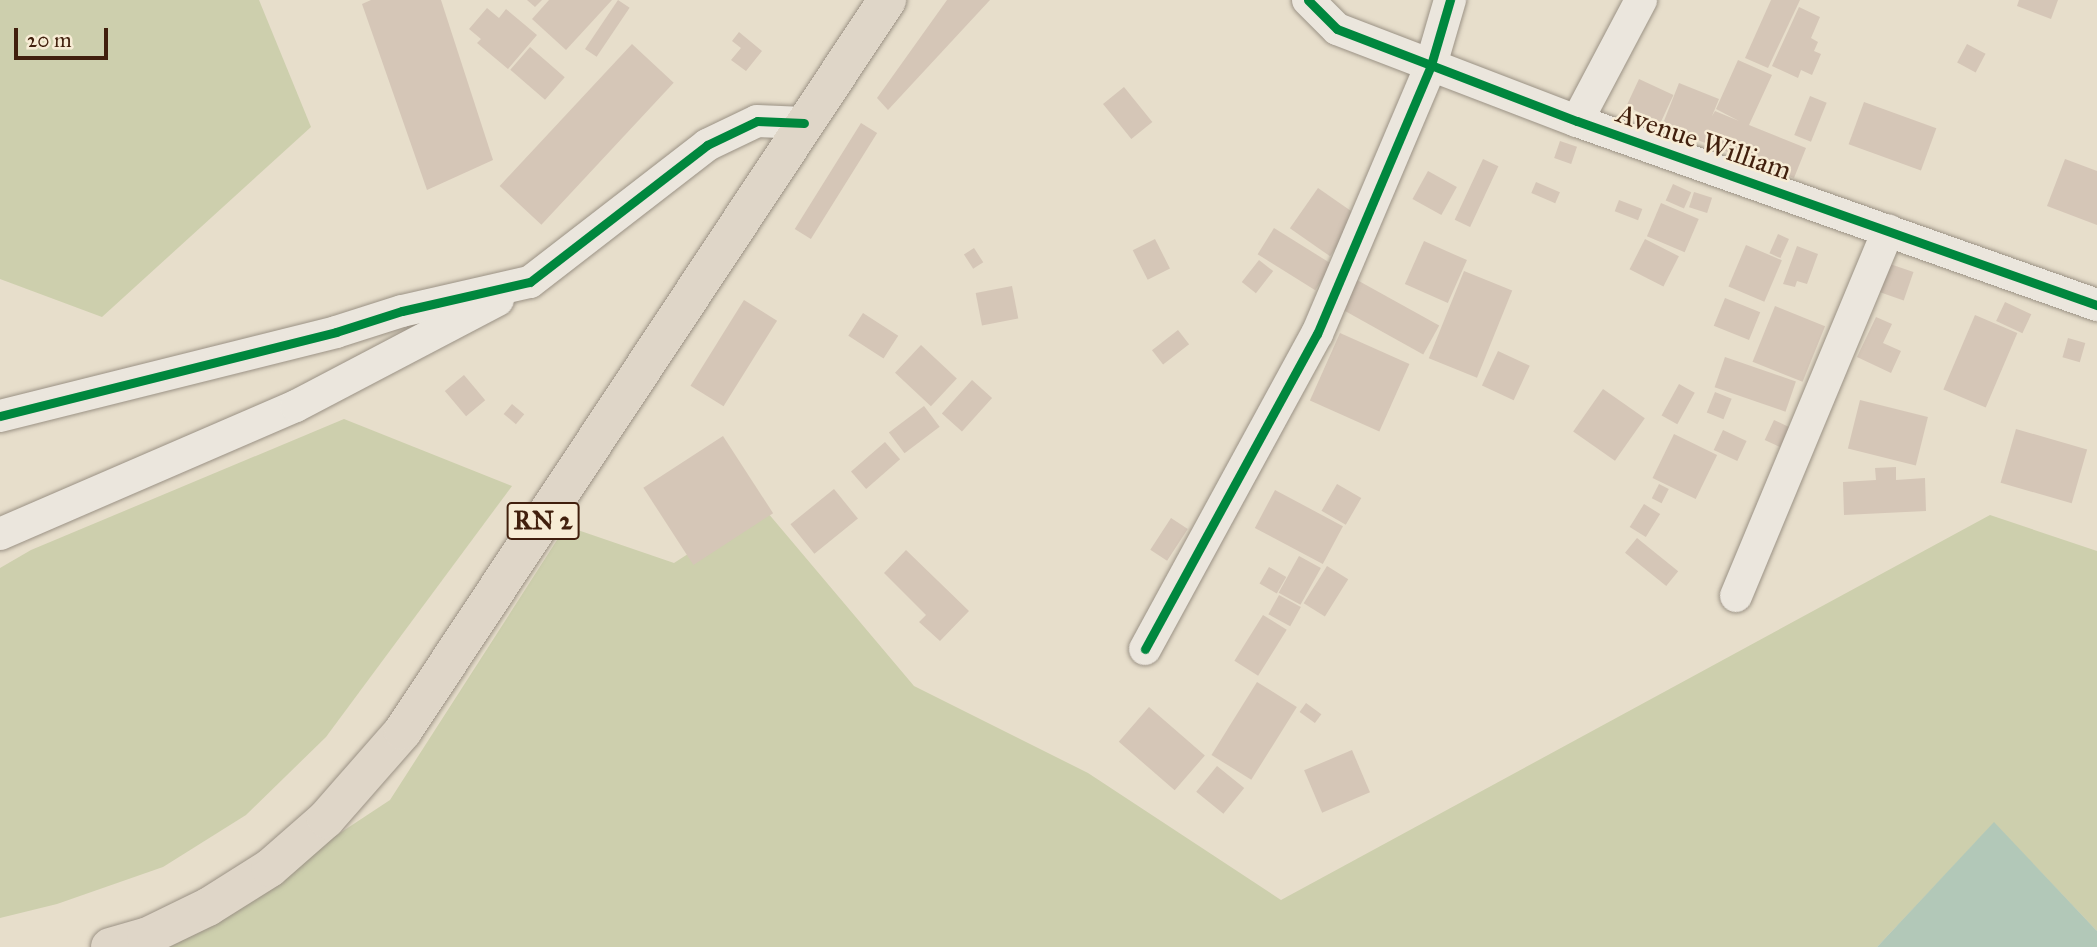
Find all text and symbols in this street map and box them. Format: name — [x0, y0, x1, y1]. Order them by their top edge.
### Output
scale bar — [18, 14, 112, 58]
text: 20 m — [27, 27, 72, 53]
street label: Avenue William — [1612, 96, 1796, 188]
road number: RN 2 — [506, 499, 580, 544]

